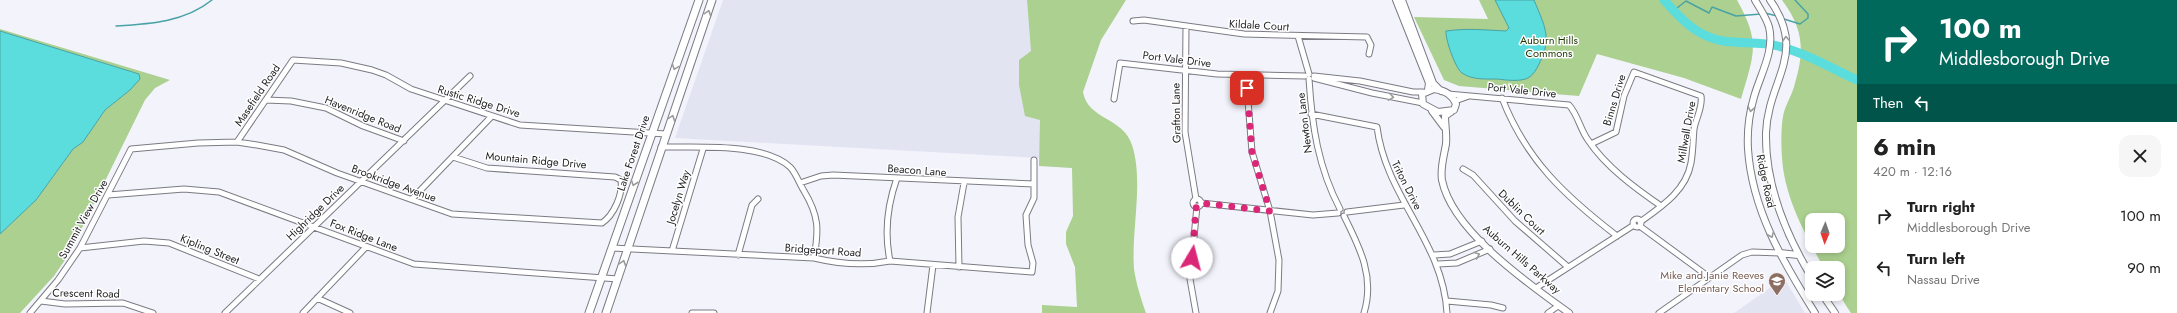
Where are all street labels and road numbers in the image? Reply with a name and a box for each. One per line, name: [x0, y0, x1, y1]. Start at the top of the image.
street label: Kildale Court: [1228, 15, 1290, 35]
street label: Port Vale Drive: [1142, 47, 1212, 71]
street label: Masefield Road: [230, 61, 284, 129]
street label: Binns Drive: [1599, 72, 1629, 128]
street label: Port Vale Drive: [1487, 78, 1557, 102]
street label: Rustic Ridge Drive: [436, 81, 522, 121]
street label: Grafton Lane: [1167, 82, 1185, 143]
street label: Havenridge Road: [322, 91, 404, 137]
street label: Newton Lane: [1292, 91, 1316, 154]
street label: Millwall Drive: [1673, 100, 1699, 164]
street label: Lake Forest Drive: [613, 113, 654, 193]
street label: Mountain Ridge Drive: [485, 148, 587, 172]
street label: Ridge Road: [1753, 153, 1779, 209]
street label: Triton Drive: [1388, 158, 1426, 213]
street label: Brookridge Avenue: [349, 160, 439, 206]
street label: Beacon Lane: [887, 160, 947, 180]
street label: Jocelyn Way: [662, 168, 694, 228]
street label: Summit View Drive: [55, 176, 112, 262]
street label: Highridge Drive: [282, 180, 348, 244]
street label: Dublin Court: [1495, 186, 1549, 239]
street label: Fox Ridge Lane: [328, 215, 400, 255]
street label: Auburn Hills Parkway: [1480, 221, 1565, 297]
street label: Kipling Street: [178, 230, 242, 268]
street label: Bridgeport Road: [784, 239, 862, 261]
street label: Crescent Road: [52, 284, 120, 302]

